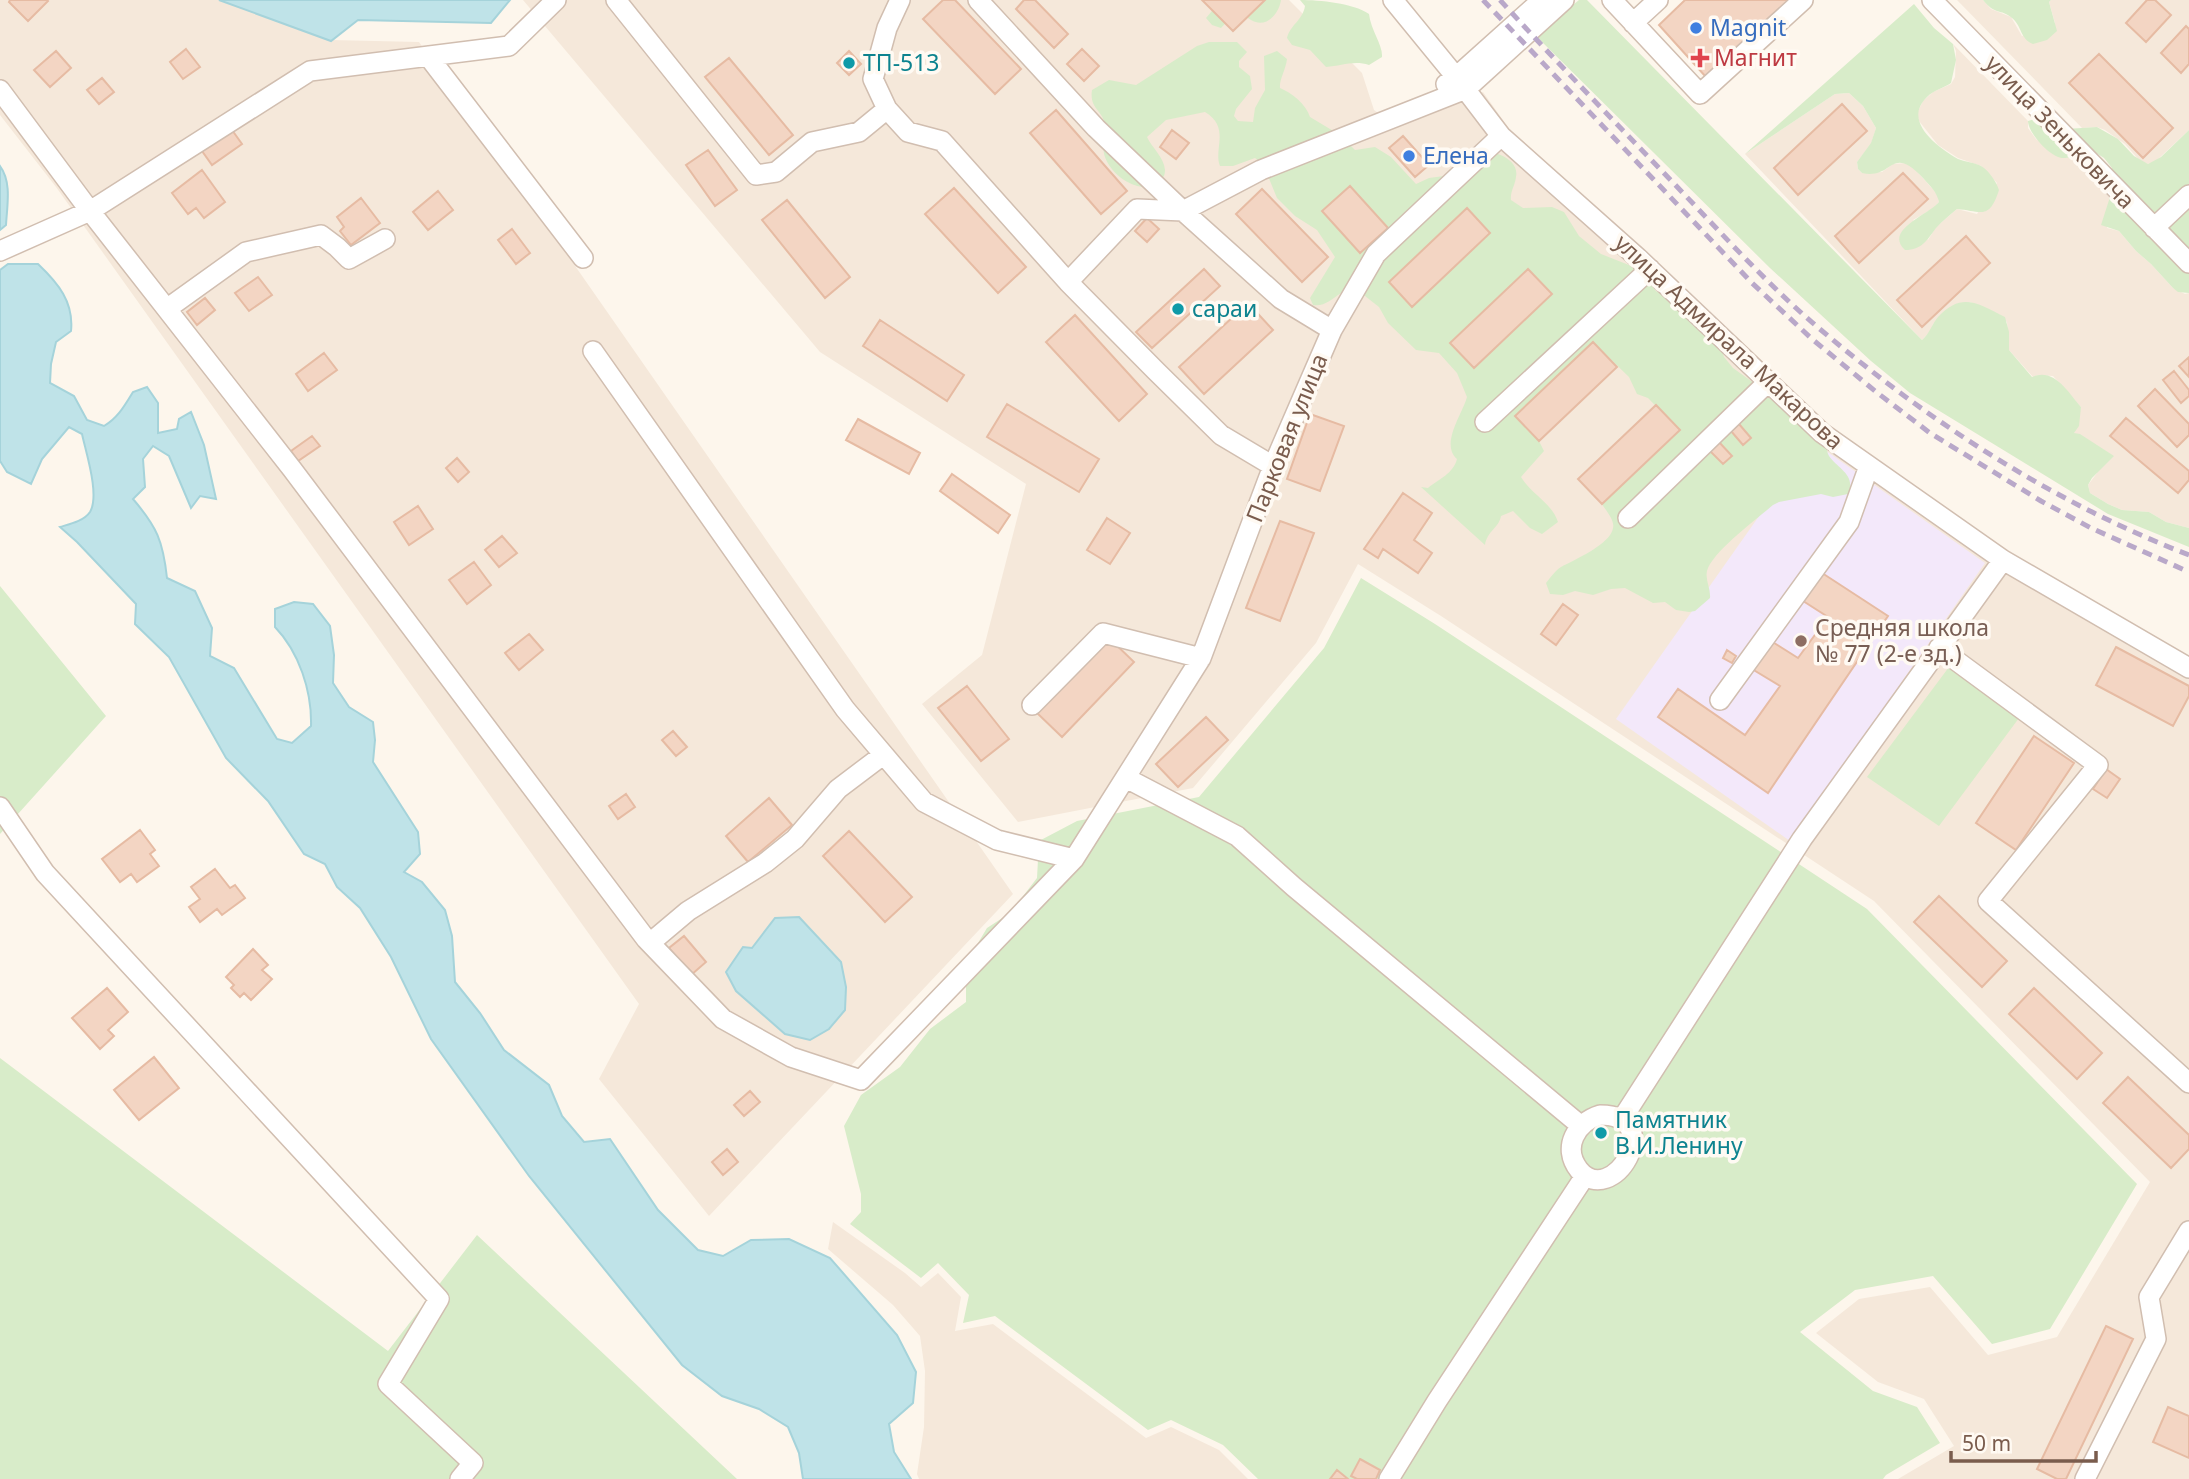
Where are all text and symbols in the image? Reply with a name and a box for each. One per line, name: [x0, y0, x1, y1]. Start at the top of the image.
place label: Magnit: [1710, 11, 1786, 43]
marker: Magnit: [1688, 20, 1704, 36]
place label: Магнит: [1714, 41, 1797, 73]
place label: ТП-513: [863, 46, 940, 78]
street label: улица Зеньковича: [1979, 47, 2143, 215]
marker: Магнит: [1692, 50, 1708, 66]
marker: ТП-513: [841, 55, 857, 71]
place label: Елена: [1423, 139, 1489, 171]
marker: Елена: [1401, 148, 1417, 164]
street label: улица Адмирала Макарова: [1608, 226, 1851, 456]
place label: сараи: [1192, 292, 1257, 324]
marker: сараи: [1170, 301, 1186, 317]
street label: Парковая улица: [1238, 349, 1334, 527]
place label: Средняя школа № 77 (2-е зд.): [1815, 611, 1989, 669]
marker: Средняя школа № 77 (2-е зд.): [1793, 633, 1809, 649]
place label: Памятник В.И.Ленину: [1615, 1103, 1743, 1161]
marker: Памятник В.И.Ленину: [1593, 1125, 1609, 1141]
scale bar: [1951, 1420, 2096, 1464]
text: 50 m: [1962, 1429, 2011, 1457]

